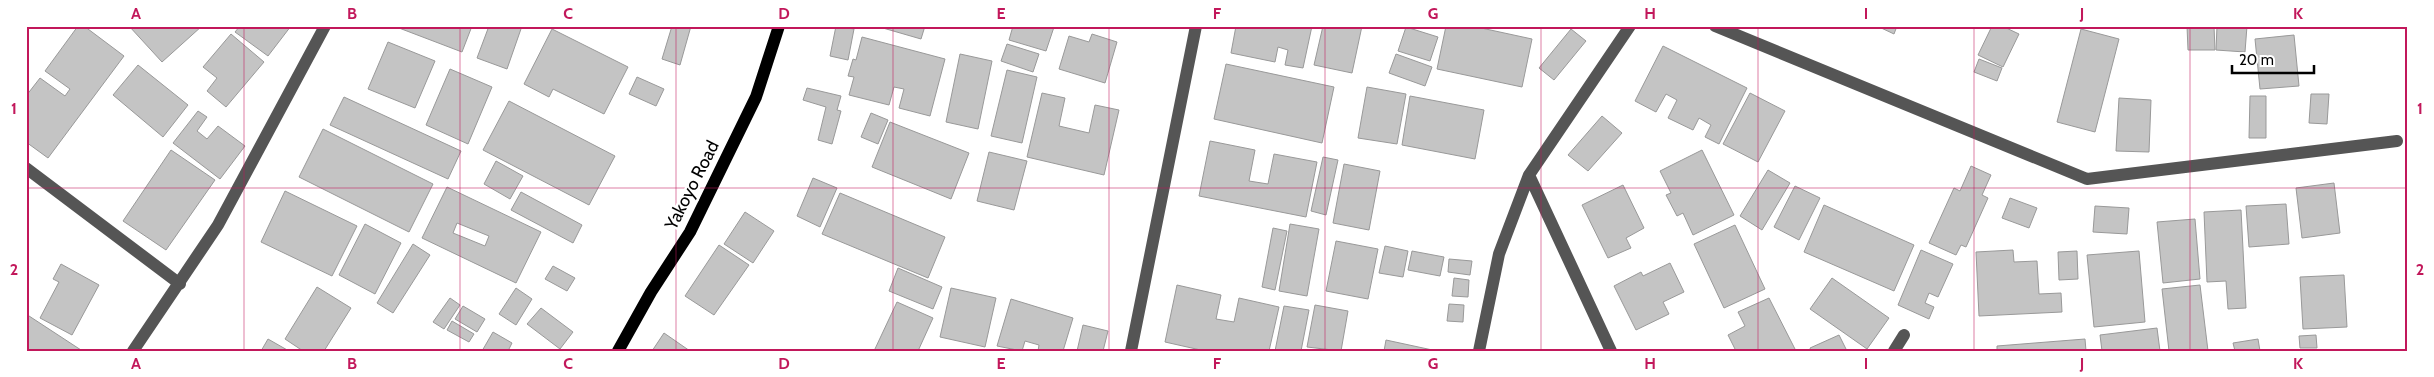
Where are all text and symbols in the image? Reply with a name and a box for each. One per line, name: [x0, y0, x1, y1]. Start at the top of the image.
text: A: [131, 4, 141, 23]
text: B: [347, 4, 357, 23]
text: C: [563, 4, 573, 23]
text: D: [778, 4, 790, 23]
text: E: [996, 4, 1006, 23]
text: F: [1213, 4, 1222, 23]
text: G: [1428, 4, 1438, 23]
text: H: [1644, 4, 1656, 23]
text: I: [1864, 4, 1868, 23]
text: J: [2079, 4, 2084, 23]
text: K: [2293, 4, 2303, 23]
scale bar: [2232, 42, 2314, 74]
text: 20 m: [2239, 51, 2274, 69]
text: 1: [11, 99, 17, 118]
text: 1: [2417, 99, 2423, 118]
street label: Yakoyo Road: [660, 137, 724, 234]
text: 2: [10, 260, 18, 279]
text: 2: [2416, 260, 2424, 279]
text: A: [131, 354, 141, 373]
text: B: [347, 354, 357, 373]
text: C: [563, 354, 573, 373]
text: D: [778, 354, 790, 373]
text: E: [996, 354, 1006, 373]
text: F: [1213, 354, 1222, 373]
text: G: [1428, 354, 1438, 373]
text: H: [1644, 354, 1656, 373]
text: I: [1864, 354, 1868, 373]
text: J: [2079, 354, 2084, 373]
text: K: [2293, 354, 2303, 373]

